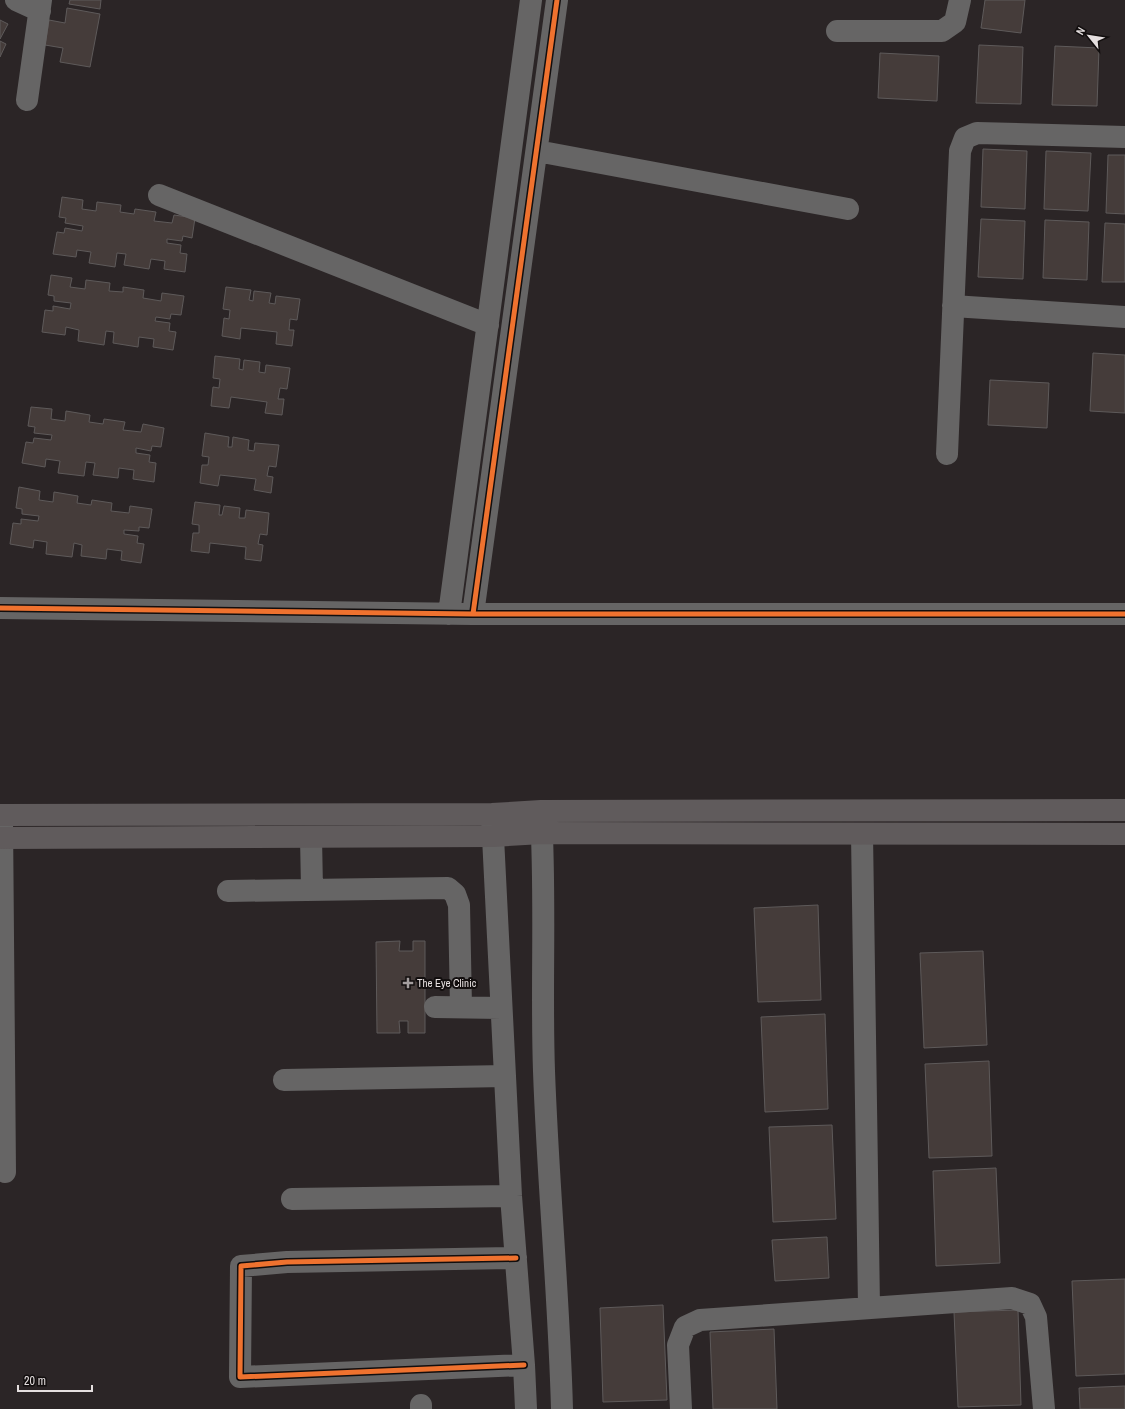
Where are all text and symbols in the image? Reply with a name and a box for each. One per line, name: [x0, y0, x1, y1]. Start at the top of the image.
north arrow: [1069, 16, 1109, 56]
text: N: [1073, 25, 1088, 37]
place label: The Eye Clinic: [417, 976, 477, 990]
marker: The Eye Clinic: [402, 977, 414, 989]
scale bar: [18, 1367, 92, 1393]
text: 20 m: [24, 1373, 46, 1389]

